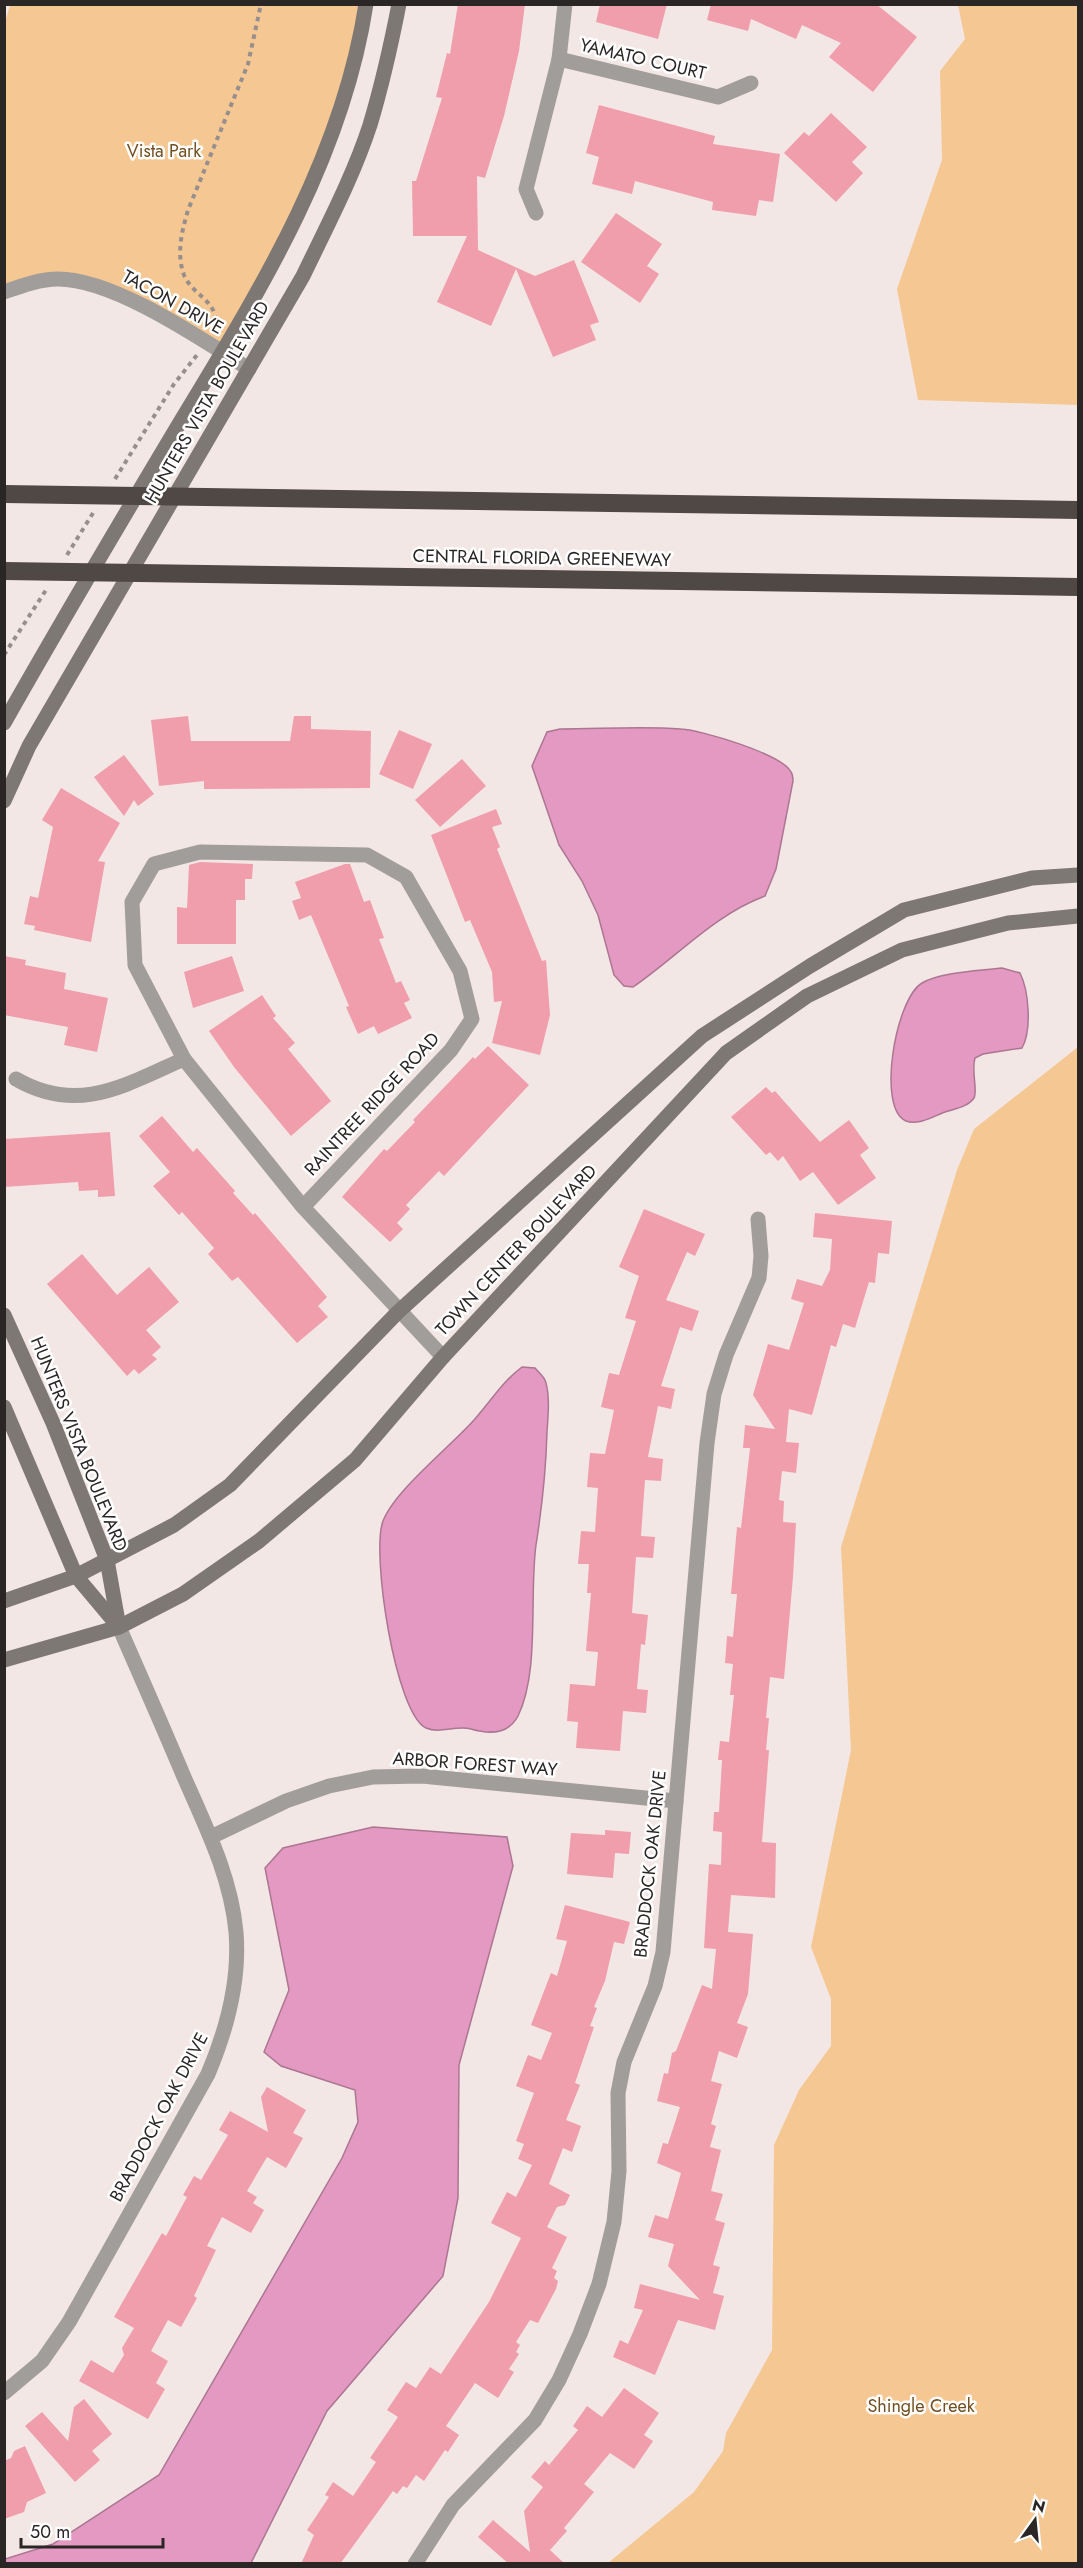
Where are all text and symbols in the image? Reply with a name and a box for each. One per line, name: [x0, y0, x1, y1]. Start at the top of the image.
street label: YAMATO COURT: [577, 32, 709, 86]
park label: Vista Park: [127, 138, 201, 164]
street label: TACON DRIVE: [118, 263, 228, 341]
street label: HUNTERS VISTA BOULEVARD: [138, 296, 276, 508]
street label: CENTRAL FLORIDA GREENEWAY: [412, 543, 672, 573]
street label: RAINTREE RIDGE ROAD: [298, 1026, 446, 1182]
street label: TOWN CENTER BOULEVARD: [429, 1158, 603, 1342]
street label: HUNTERS VISTA BOULEVARD: [24, 1333, 134, 1555]
street label: ARBOR FOREST WAY: [392, 1745, 559, 1783]
street label: BRADDOCK OAK DRIVE: [627, 1769, 673, 1959]
street label: BRADDOCK OAK DRIVE: [103, 2028, 215, 2206]
park label: Shingle Creek: [867, 2393, 975, 2419]
north arrow: [1005, 2490, 1065, 2550]
text: N: [1030, 2493, 1048, 2519]
scale bar: [21, 2511, 164, 2549]
text: 50 m: [30, 2519, 70, 2545]

